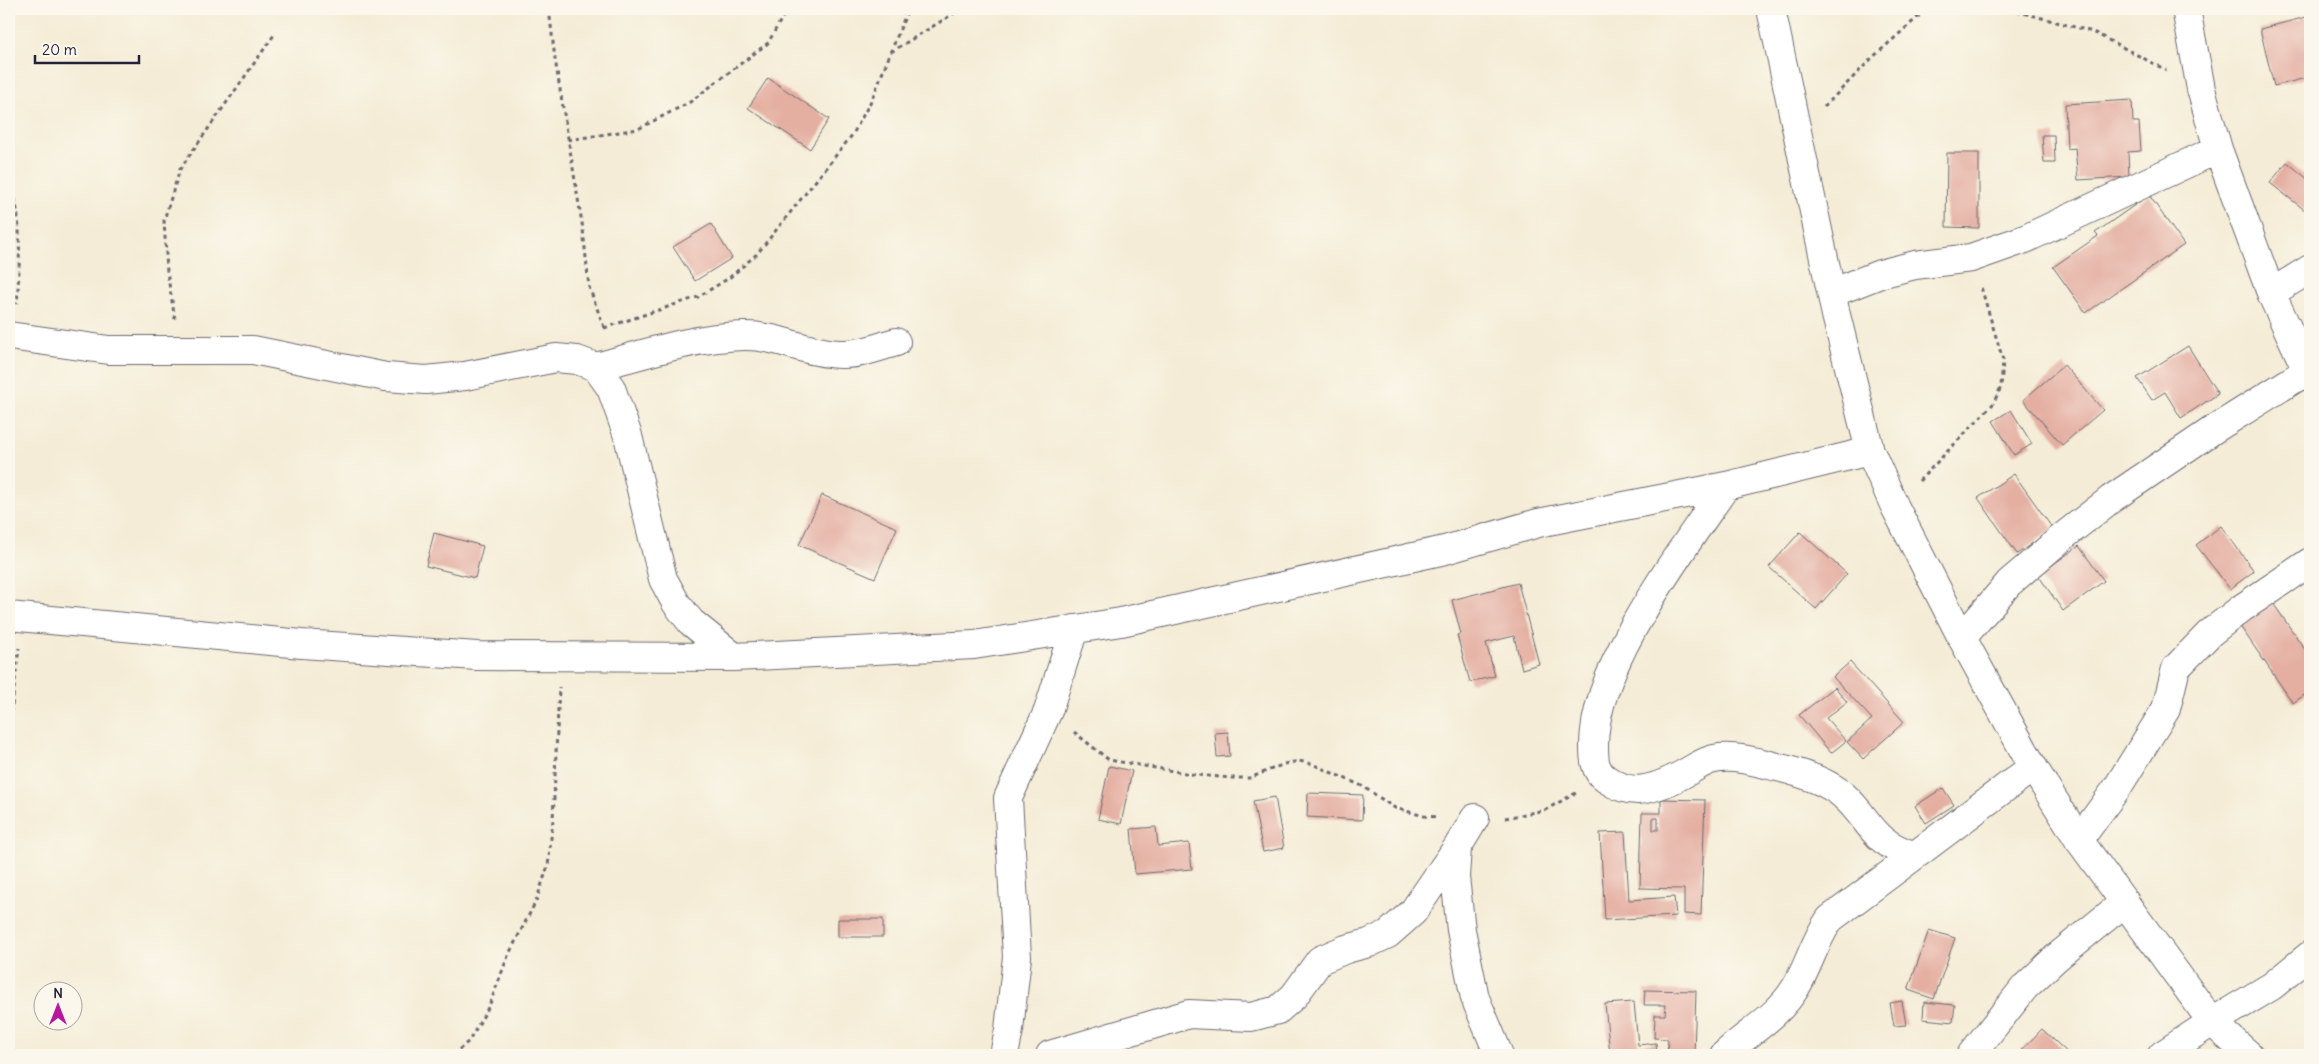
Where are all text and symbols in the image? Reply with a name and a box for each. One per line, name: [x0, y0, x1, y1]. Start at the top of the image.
scale bar: [35, 32, 139, 64]
text: 20 m: [42, 40, 77, 59]
north arrow: [32, 982, 82, 1032]
text: N: [53, 984, 63, 1002]

